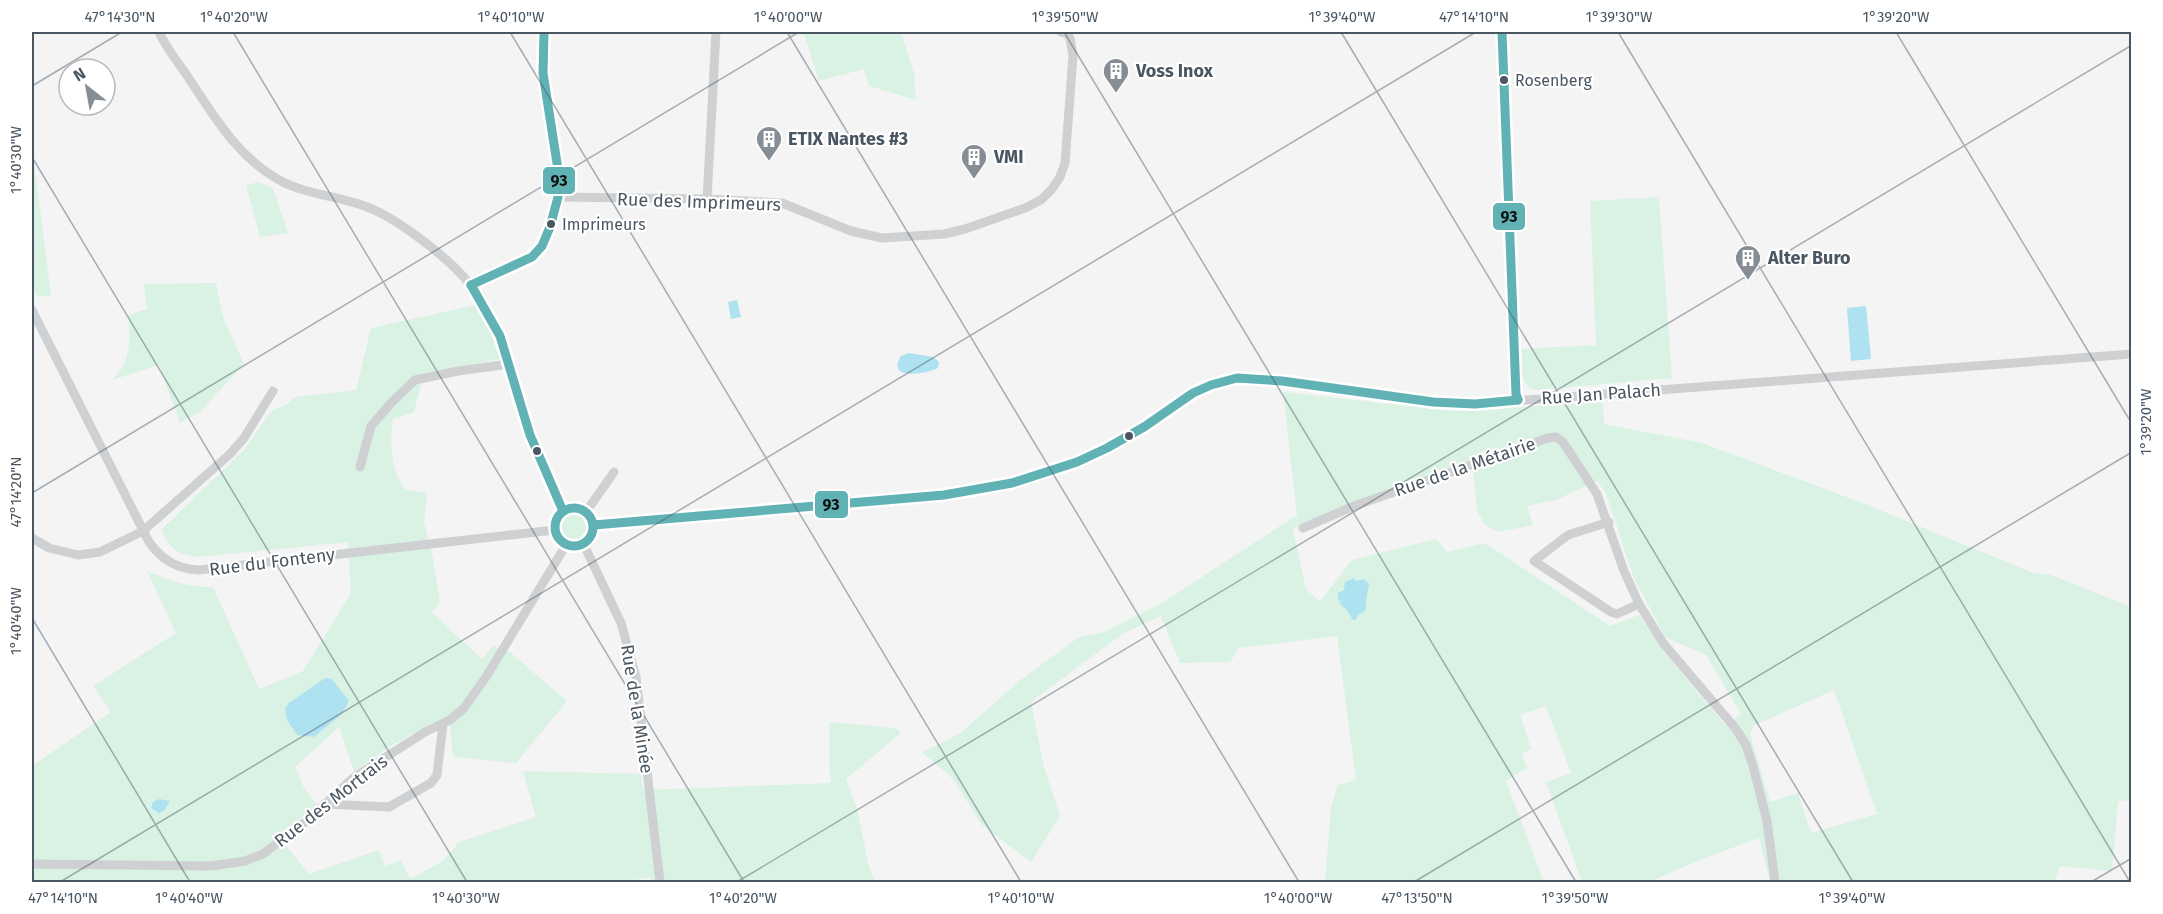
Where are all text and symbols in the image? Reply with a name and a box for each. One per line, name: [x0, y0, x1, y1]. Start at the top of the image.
text: 47°14'30"N: [84, 8, 156, 26]
text: 1°40'20"W: [200, 8, 269, 26]
text: 1°40'10"W: [478, 8, 545, 26]
text: 1°40'00"W: [754, 8, 823, 26]
text: 1°39'50"W: [1032, 8, 1099, 26]
text: 1°39'40"W: [1309, 8, 1376, 26]
text: 47°14'10"N: [1439, 8, 1509, 26]
text: 1°39'30"W: [1586, 8, 1653, 26]
text: 1°39'20"W: [1863, 8, 1930, 26]
building icon: Voss Inox: [1101, 56, 1131, 94]
north arrow: [57, 57, 117, 117]
place label: Voss Inox: [1135, 60, 1214, 82]
text: N: [70, 64, 89, 85]
place label: Rosenberg: [1515, 71, 1593, 90]
marker: Rosenberg: [1498, 74, 1510, 86]
building icon: ETIX Nantes #3: [754, 124, 784, 162]
text: 1°40'30"W: [7, 125, 25, 194]
place label: ETIX Nantes #3: [788, 128, 908, 150]
building icon: VMI: [959, 142, 989, 180]
place label: VMI: [993, 146, 1024, 168]
line badge: 93: [542, 166, 576, 195]
text: 93: [551, 171, 567, 190]
street label: Rue des Imprimeurs: [617, 188, 781, 216]
line badge: 93: [1492, 202, 1526, 231]
text: 93: [1501, 207, 1517, 226]
place label: Imprimeurs: [562, 215, 646, 234]
marker: Imprimeurs: [545, 218, 557, 230]
building icon: Alter Buro: [1733, 243, 1763, 281]
place label: Alter Buro: [1767, 247, 1851, 269]
street label: Rue Jan Palach: [1540, 379, 1662, 409]
text: 1°39'20"W: [2137, 388, 2155, 455]
unlabelled marker: [1123, 430, 1135, 442]
street label: Rue de la Métairie: [1391, 433, 1539, 501]
unlabelled marker: [531, 445, 543, 457]
text: 47°14'20"N: [7, 456, 25, 528]
line badge: 93: [814, 490, 849, 519]
text: 93: [823, 495, 839, 514]
street label: Rue du Fonteny: [208, 543, 336, 581]
text: 1°40'40"W: [7, 586, 25, 655]
street label: Rue de la Minée: [616, 643, 658, 775]
street label: Rue des Mortrais: [270, 750, 392, 852]
text: 47°14'10"N: [28, 889, 98, 907]
text: 1°40'40"W: [155, 889, 224, 907]
text: 1°40'30"W: [432, 889, 501, 907]
text: 1°40'20"W: [709, 889, 778, 907]
text: 1°40'10"W: [988, 889, 1055, 907]
text: 1°40'00"W: [1264, 889, 1333, 907]
text: 47°13'50"N: [1381, 889, 1453, 907]
text: 1°39'50"W: [1542, 889, 1609, 907]
text: 1°39'40"W: [1819, 889, 1886, 907]

